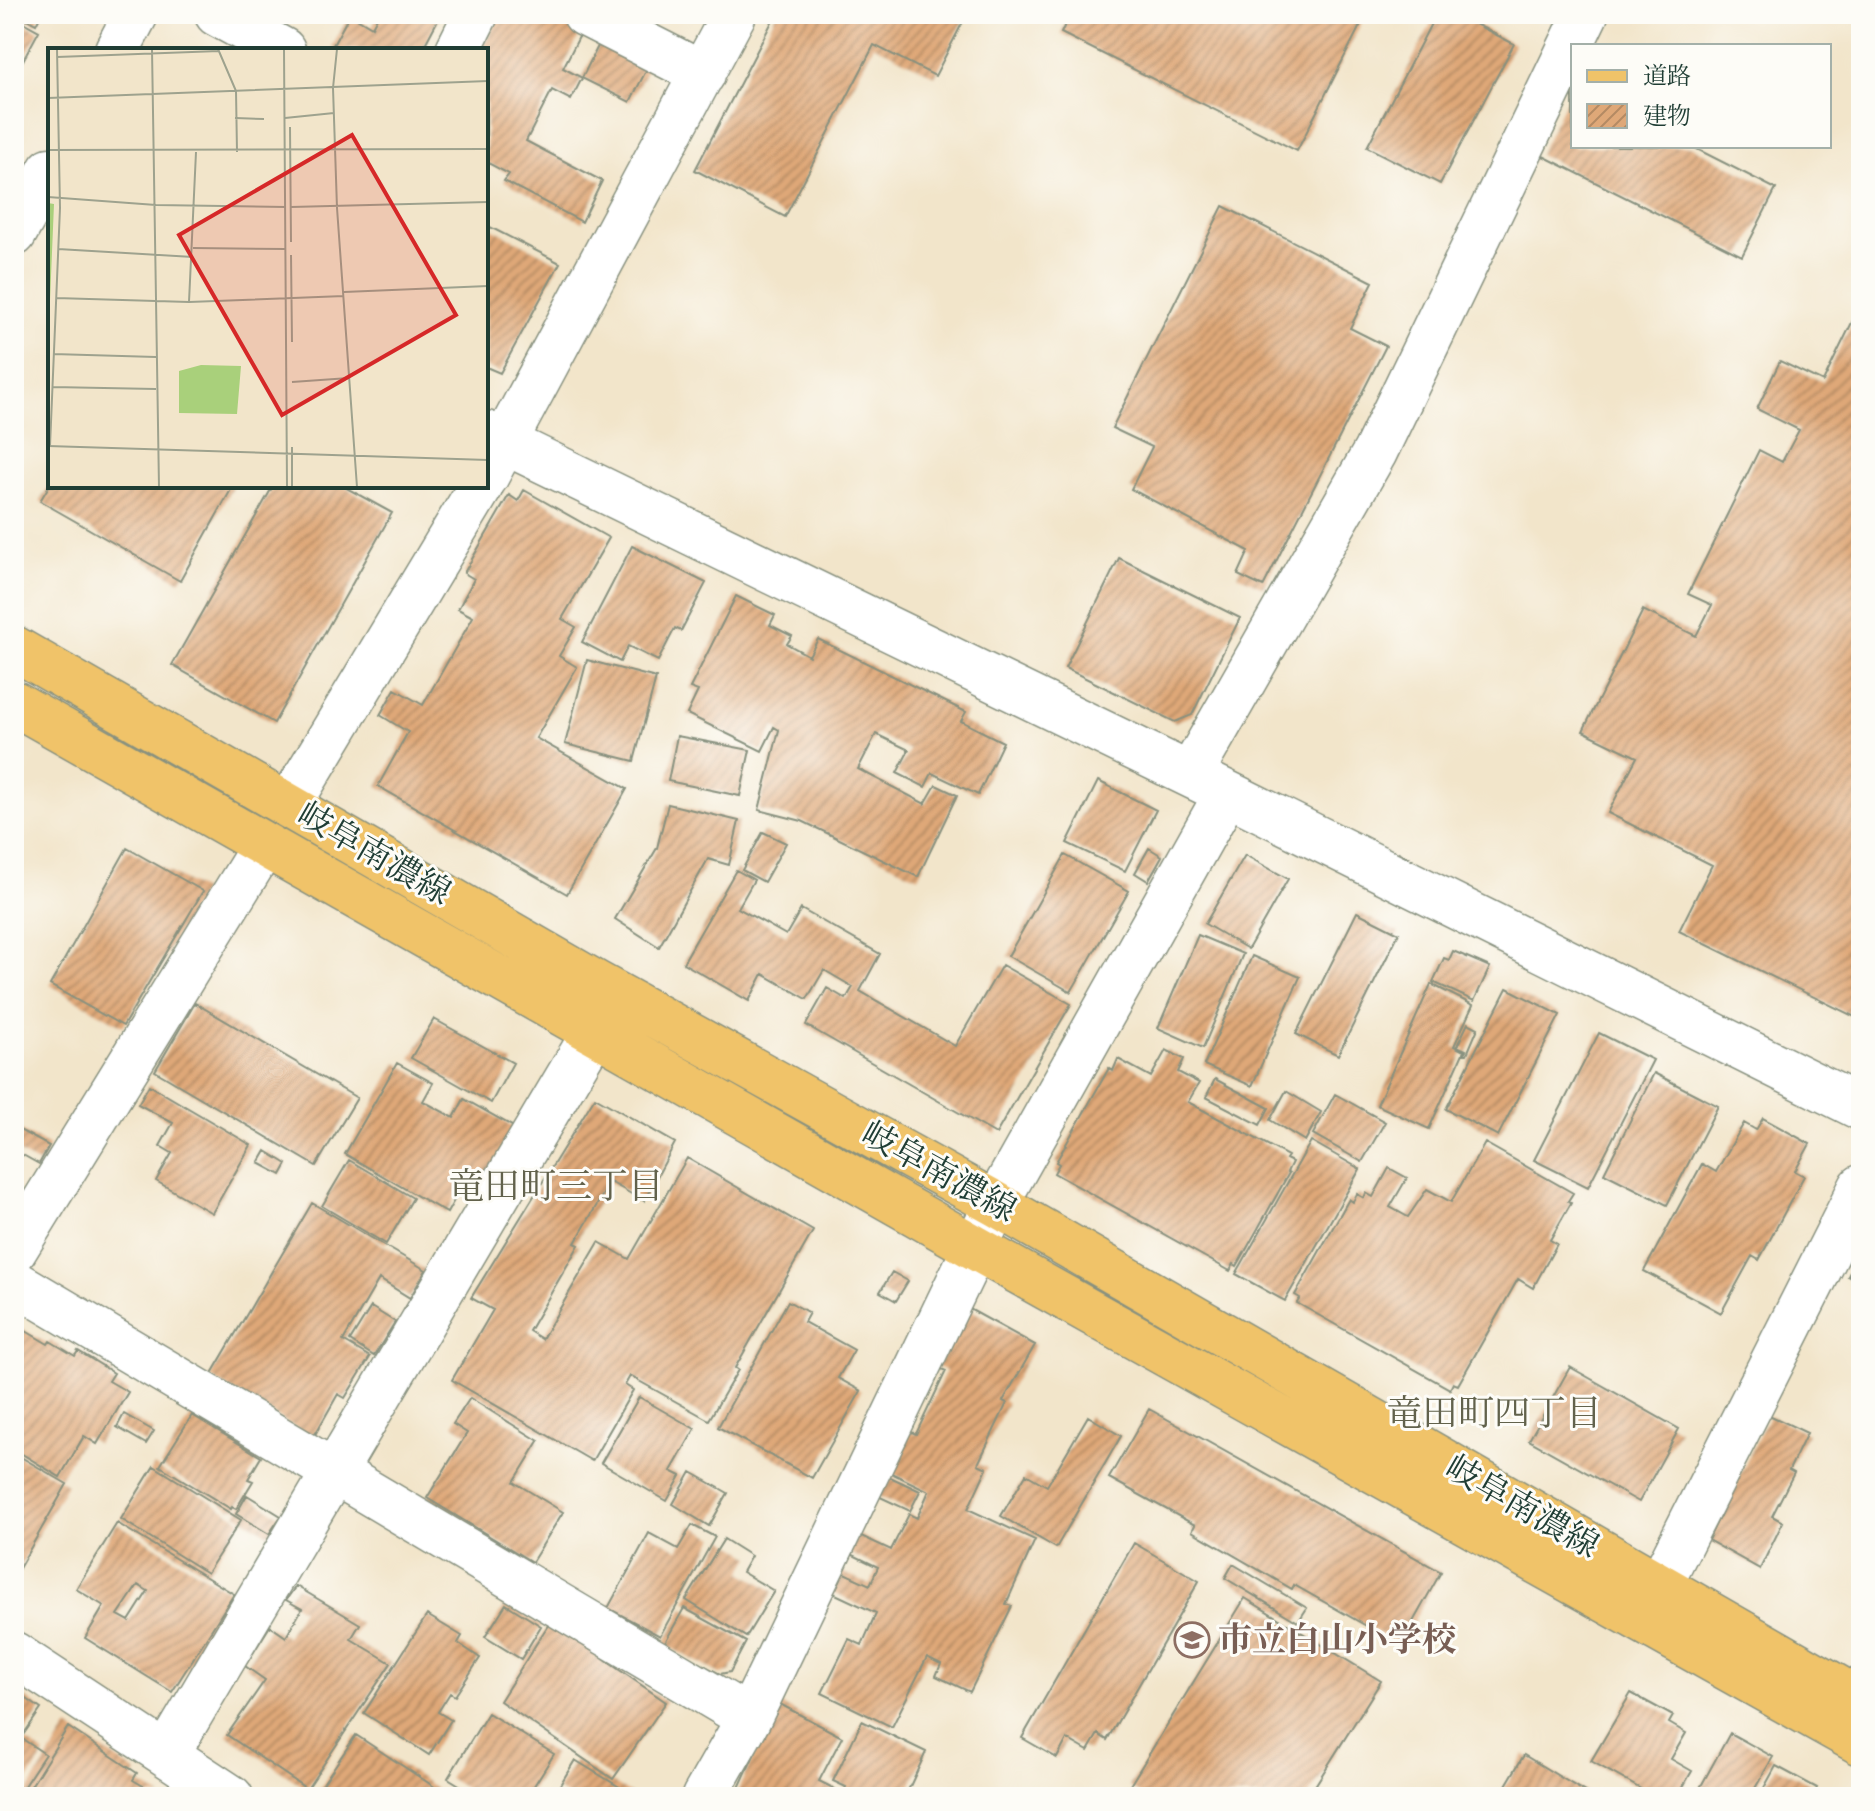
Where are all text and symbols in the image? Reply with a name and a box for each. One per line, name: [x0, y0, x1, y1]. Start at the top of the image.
legend: [1571, 44, 1831, 148]
inset map: [48, 48, 488, 488]
text: 道路: [1643, 61, 1691, 92]
text: 建物: [1643, 101, 1691, 132]
street label: 岐阜南濃線: [290, 793, 458, 915]
street label: 岐阜南濃線: [854, 1112, 1024, 1232]
district label: 竜田町三丁目: [448, 1164, 664, 1209]
district label: 竜田町四丁目: [1386, 1391, 1602, 1436]
street label: 岐阜南濃線: [1438, 1446, 1606, 1568]
place label: 市立白山小学校: [1218, 1619, 1456, 1662]
school or university icon: 市立白山小学校: [1173, 1621, 1211, 1659]

